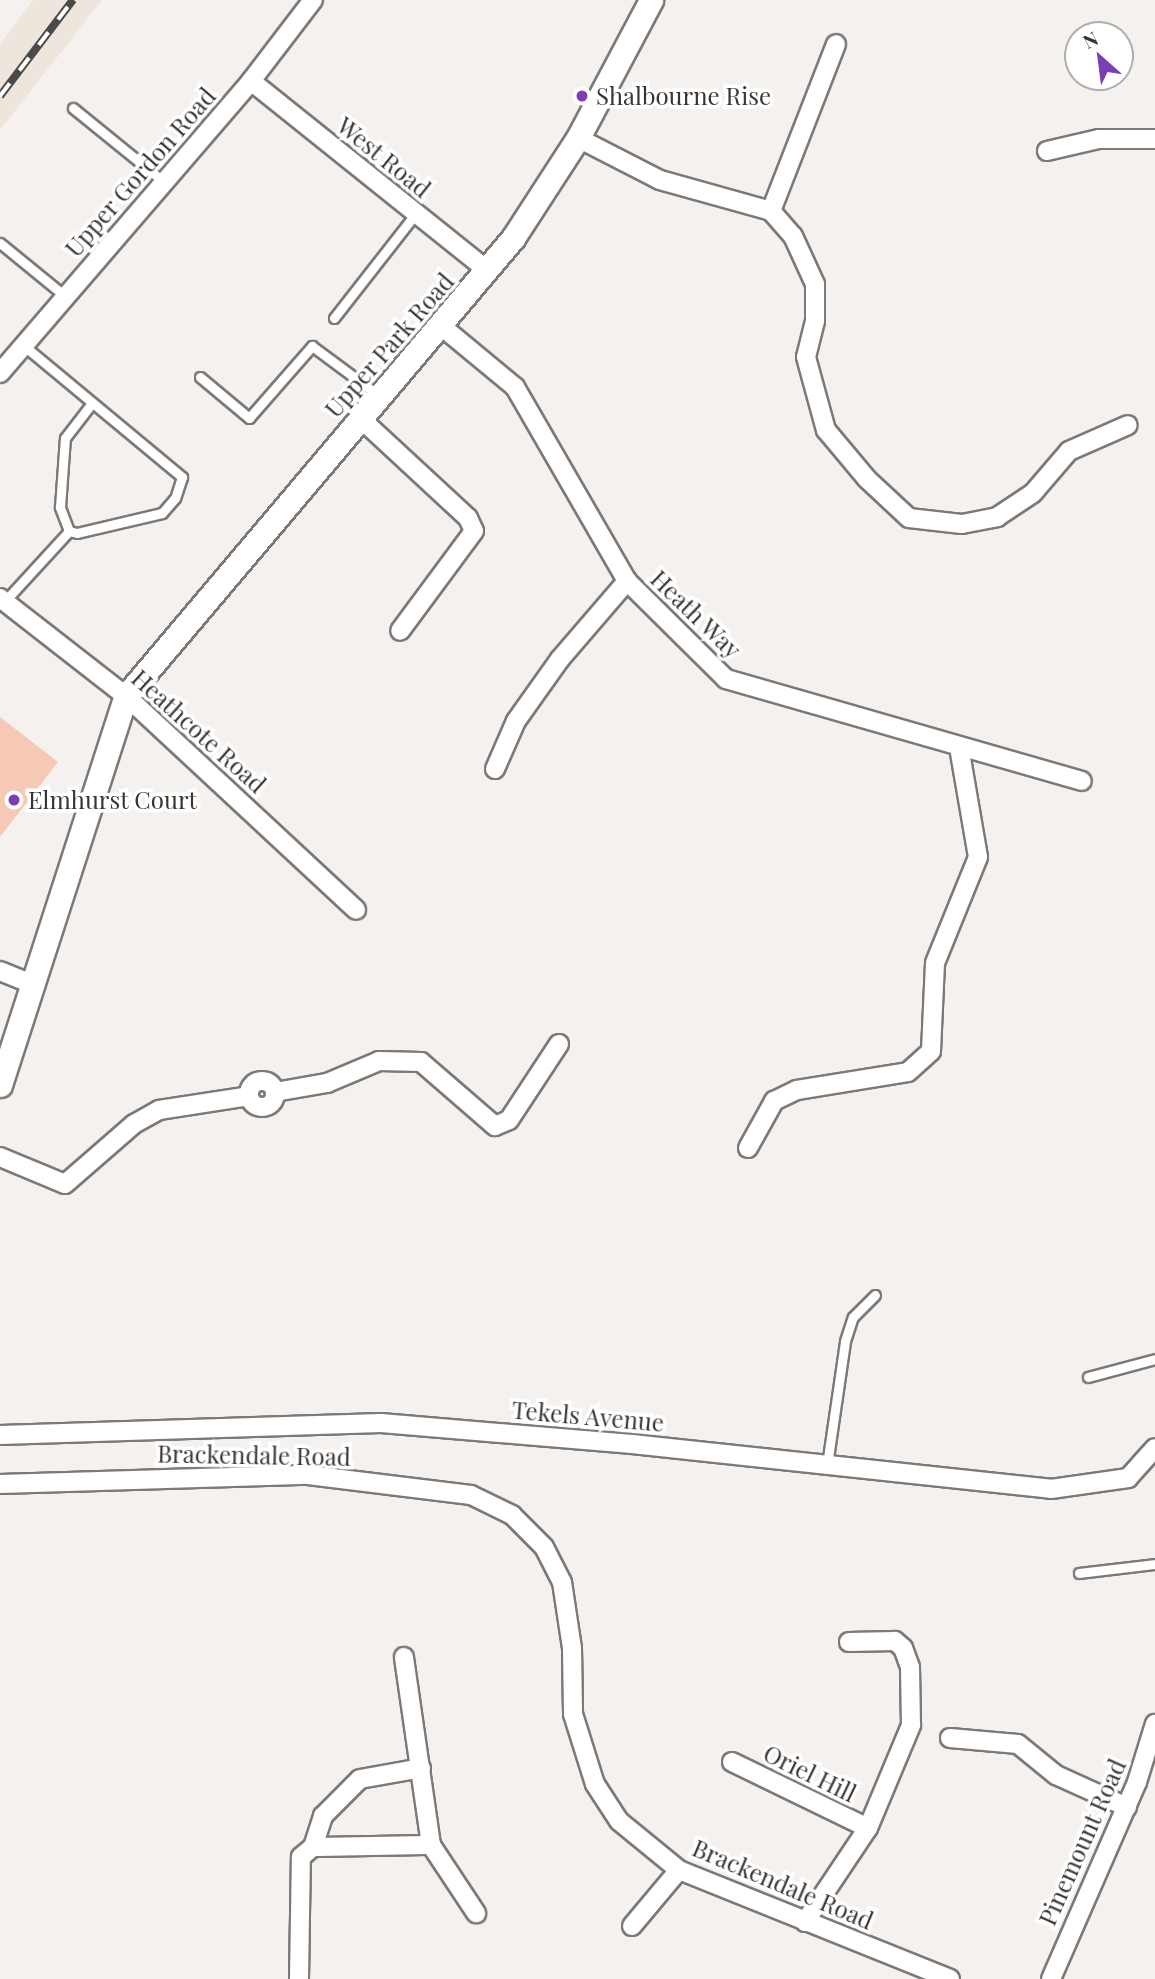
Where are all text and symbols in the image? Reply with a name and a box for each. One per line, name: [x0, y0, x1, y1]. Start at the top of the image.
north arrow: [1064, 21, 1134, 91]
text: N: [1078, 25, 1102, 54]
street label: Upper Gordon Road: [59, 81, 221, 263]
place label: Shalbourne Rise: [596, 82, 771, 110]
marker: Shalbourne Rise: [574, 88, 590, 104]
street label: West Road: [331, 111, 437, 203]
street label: Upper Park Road: [318, 267, 460, 423]
street label: Heath Way: [645, 564, 747, 664]
street label: Heathcote Road: [126, 663, 272, 799]
place label: Elmhurst Court: [28, 786, 198, 814]
marker: Elmhurst Court: [6, 792, 22, 808]
street label: Tekels Avenue: [510, 1395, 666, 1437]
street label: Brackendale Road: [157, 1439, 351, 1471]
street label: Oriel Hill: [759, 1738, 861, 1808]
street label: Pinemount Road: [1032, 1754, 1132, 1930]
street label: Brackendale Road: [688, 1833, 878, 1935]

